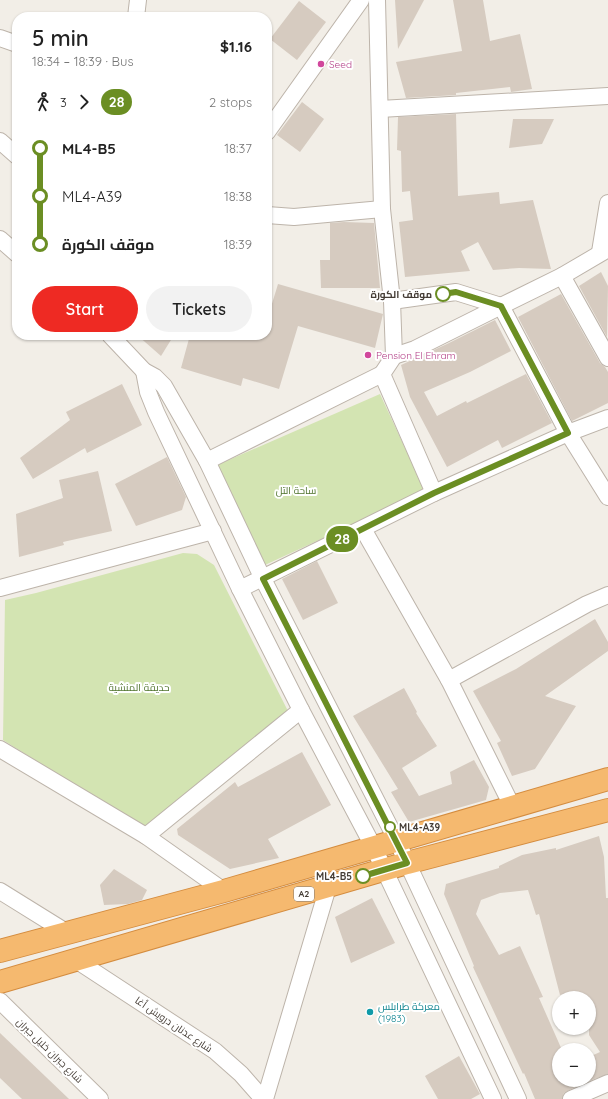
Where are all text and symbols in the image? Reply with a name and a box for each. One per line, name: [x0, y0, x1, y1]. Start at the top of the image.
text: 5 min: [32, 24, 89, 52]
text: $1.16: [220, 37, 252, 56]
text: 18:34 – 18:39 · Bus: [32, 53, 134, 69]
place label: Seed: [329, 58, 352, 71]
marker: Seed: [316, 59, 326, 69]
icon: walk: [32, 91, 54, 113]
icon: forward: [73, 91, 95, 113]
text: 28: [109, 93, 124, 111]
text: 3: [60, 94, 67, 110]
text: 2 stops: [209, 94, 252, 110]
text: ML4-B5: [62, 139, 116, 158]
text: 18:37: [224, 140, 252, 156]
text: ML4-A39: [62, 187, 122, 206]
text: 18:38: [224, 188, 252, 204]
text: موقف الكورة: [62, 235, 154, 254]
text: 18:39: [224, 236, 252, 252]
button: Start: [32, 286, 138, 332]
button: Tickets: [146, 286, 252, 332]
marker: موقف الكورة: [435, 286, 451, 302]
place label: موقف الكورة: [370, 288, 432, 301]
place label: Pension El Ehram: [376, 349, 456, 362]
marker: Pension El Ehram: [363, 350, 373, 360]
park label: ساحة التل: [276, 484, 316, 497]
line badge: 28: [324, 526, 360, 552]
text: 28: [334, 530, 350, 548]
park label: حديقة المنشية: [109, 681, 169, 694]
marker: ML4-A39: [384, 821, 396, 833]
place label: ML4-A39: [399, 821, 440, 834]
marker: ML4-B5: [355, 868, 371, 884]
place label: ML4-B5: [316, 870, 352, 883]
road number: A2: [294, 887, 314, 901]
map controls: [552, 991, 596, 1087]
button: +: [552, 991, 596, 1035]
street label: شارع عدنان درويش أغا: [132, 994, 215, 1055]
place label: معركة طرابلس (1983): [378, 1000, 440, 1025]
marker: معركة طرابلس (1983): [365, 1007, 375, 1017]
street label: شارع جبران خليل جبران: [14, 1015, 86, 1086]
button: −: [552, 1043, 596, 1087]

